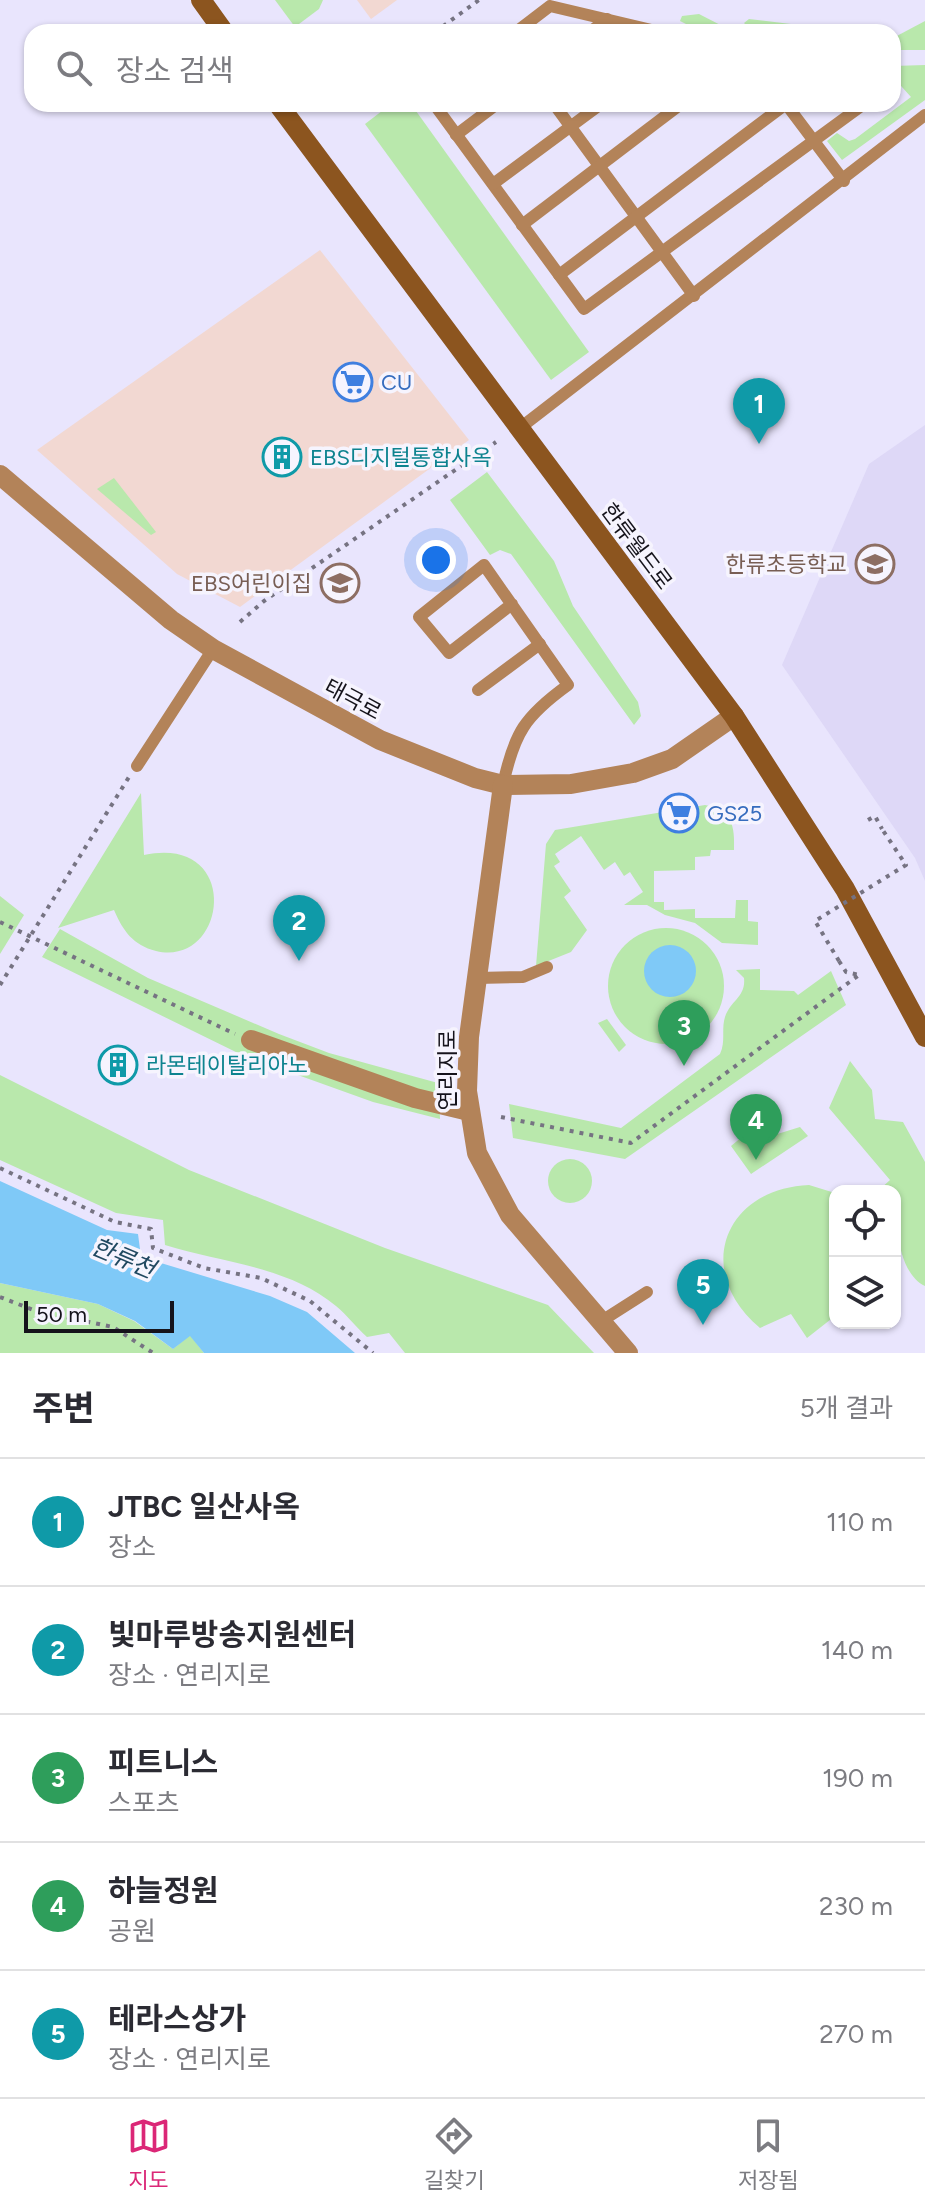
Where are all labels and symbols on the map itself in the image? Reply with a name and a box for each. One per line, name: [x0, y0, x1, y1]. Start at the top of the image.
supermarket icon: CU: [332, 361, 374, 403]
place label: CU: [381, 369, 412, 396]
pin: 1: [733, 378, 785, 444]
building icon: EBS디지털통합사옥: [261, 436, 303, 478]
place label: EBS디지털통합사옥: [310, 444, 492, 471]
street label: 한류월드로: [595, 498, 678, 595]
your location: [416, 540, 456, 580]
school or university icon: 한류초등학교: [854, 543, 896, 585]
place label: 한류초등학교: [726, 551, 847, 578]
school or university icon: EBS어린이집: [319, 562, 361, 604]
place label: EBS어린이집: [191, 570, 312, 597]
street label: 태극로: [320, 673, 386, 726]
supermarket icon: GS25: [658, 792, 700, 834]
place label: GS25: [707, 800, 762, 827]
pin: 2: [273, 895, 325, 961]
pin: 3: [658, 1000, 710, 1066]
street label: 연리지로: [434, 1030, 461, 1110]
building icon: 라몬테이탈리아노: [97, 1044, 139, 1086]
place label: 라몬테이탈리아노: [146, 1052, 308, 1079]
pin: 4: [730, 1094, 782, 1160]
water label: 한류천: [87, 1231, 162, 1285]
pin: 5: [677, 1259, 729, 1325]
scale bar: [24, 1297, 174, 1333]

